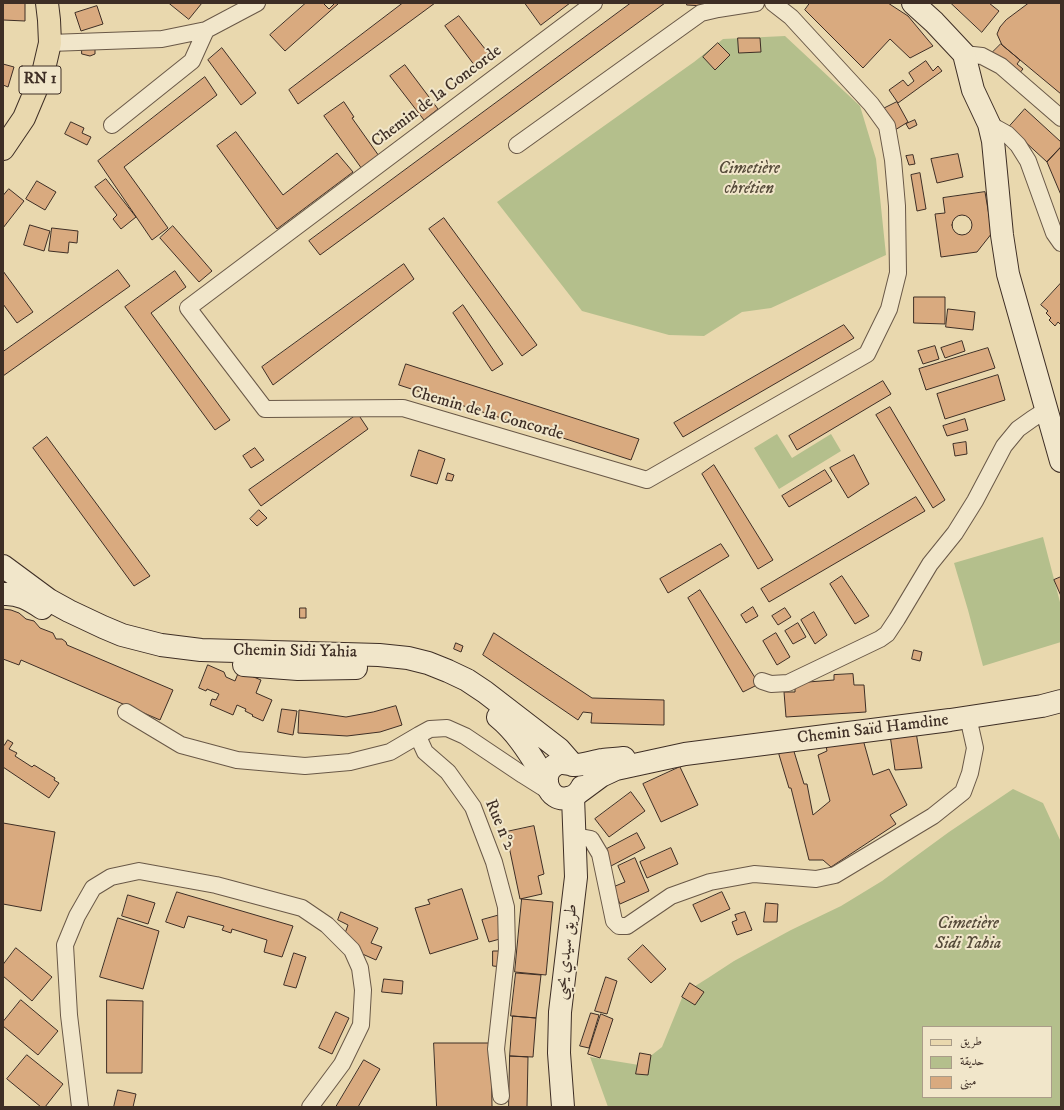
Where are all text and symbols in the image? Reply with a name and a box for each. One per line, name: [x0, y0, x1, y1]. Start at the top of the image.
street label: Chemin de la Concorde: [368, 41, 506, 153]
road number: RN 1: [19, 66, 61, 94]
park label: Cimetière chrétien: [718, 159, 780, 199]
street label: Chemin de la Concorde: [408, 382, 566, 446]
street label: Chemin Sidi Yahia: [233, 641, 357, 663]
street label: Chemin Saïd Hamdine: [796, 711, 950, 749]
street label: Rue n°2: [479, 797, 519, 853]
street label: طريق سيدي يحيى: [551, 903, 583, 1001]
park label: Cimetière Sidi Yahia: [935, 914, 1001, 954]
legend: [922, 1026, 1052, 1098]
text: طريق: [960, 1034, 982, 1049]
text: حديقة: [960, 1054, 984, 1069]
text: مبنى: [960, 1074, 976, 1089]

